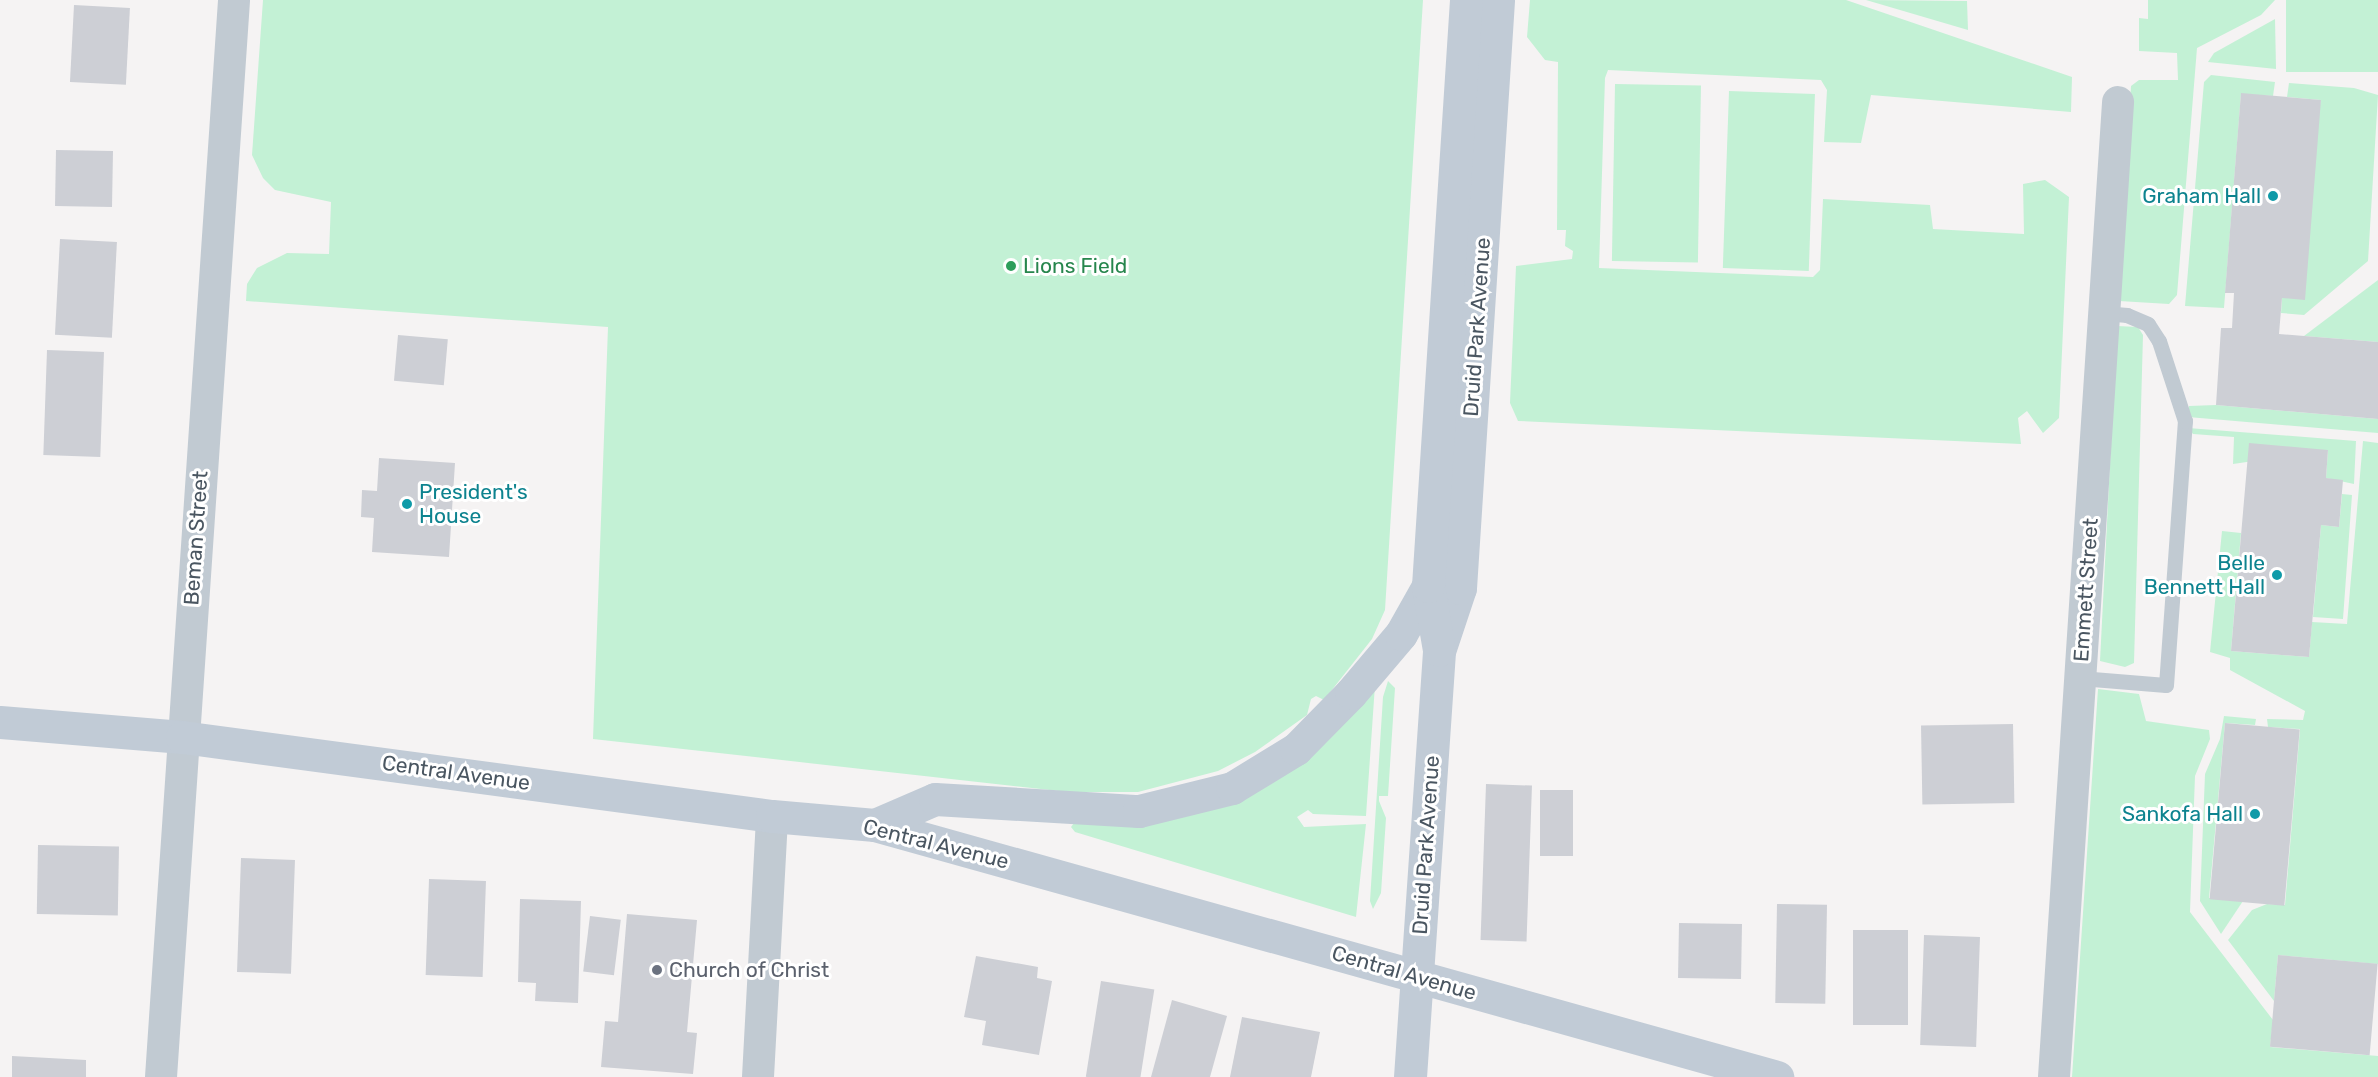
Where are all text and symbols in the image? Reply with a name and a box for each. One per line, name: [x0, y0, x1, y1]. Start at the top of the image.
place label: Graham Hall: [2142, 183, 2261, 209]
marker: Graham Hall: [2266, 189, 2280, 203]
street label: Druid Park Avenue: [1458, 236, 1496, 418]
place label: Lions Field: [1023, 253, 1127, 279]
marker: Lions Field: [1004, 259, 1018, 273]
street label: Beman Street: [179, 470, 213, 606]
place label: President's House: [419, 479, 528, 529]
marker: President's House: [400, 497, 414, 511]
street label: Emmett Street: [2068, 517, 2104, 663]
place label: Belle Bennett Hall: [2144, 550, 2265, 600]
marker: Belle Bennett Hall: [2270, 568, 2284, 582]
street label: Central Avenue: [380, 750, 532, 796]
street label: Druid Park Avenue: [1407, 754, 1445, 936]
place label: Sankofa Hall: [2122, 801, 2243, 827]
marker: Sankofa Hall: [2248, 807, 2262, 821]
street label: Central Avenue: [860, 814, 1012, 874]
street label: Central Avenue: [1329, 940, 1479, 1006]
place label: Church of Christ: [669, 957, 830, 983]
marker: Church of Christ: [650, 963, 664, 977]

